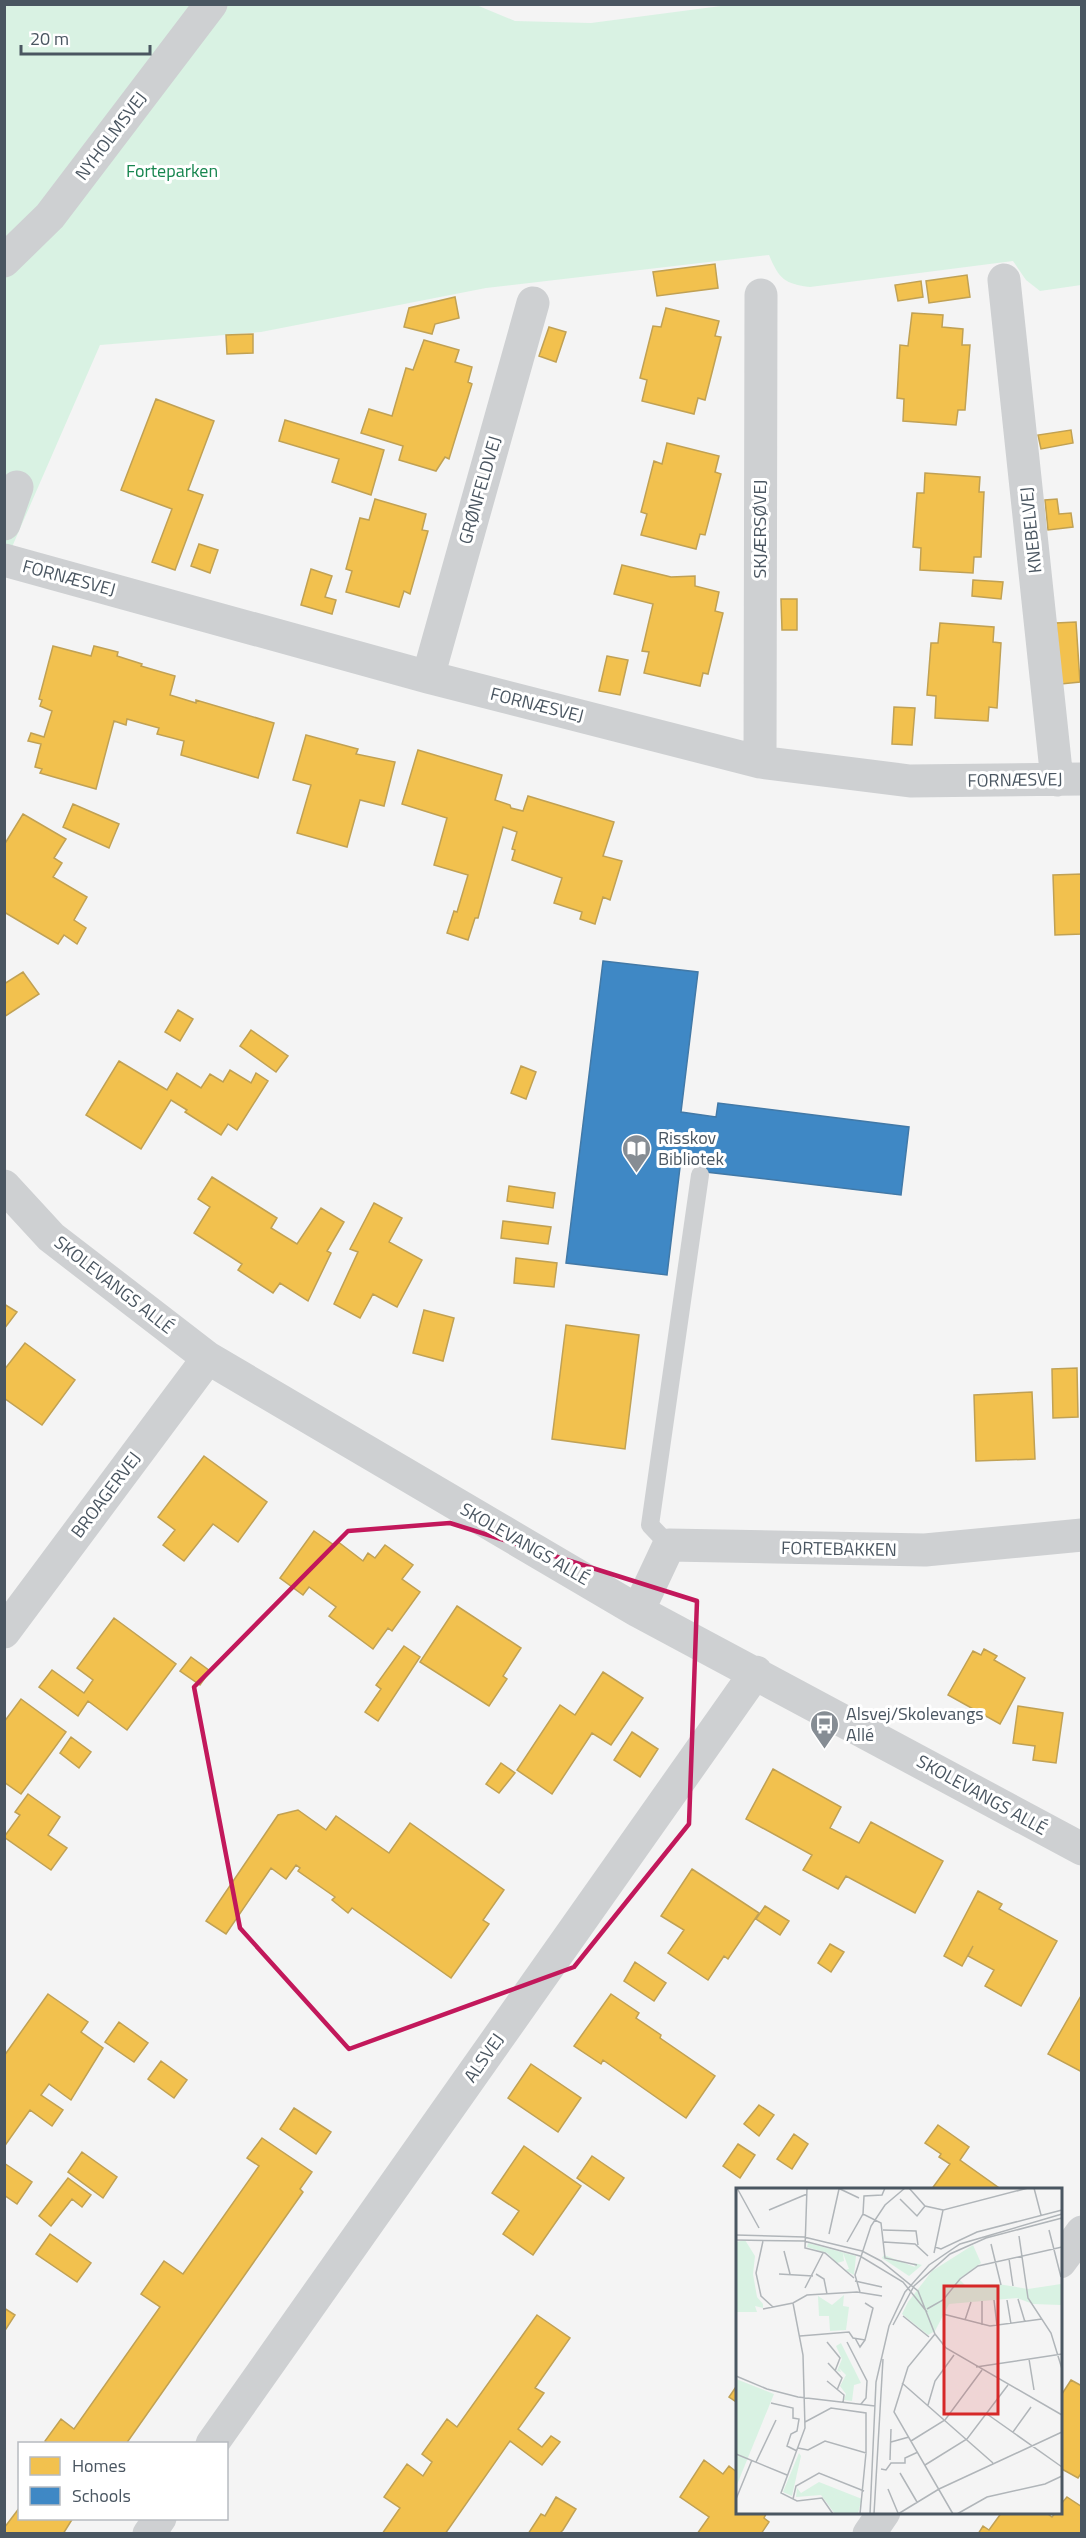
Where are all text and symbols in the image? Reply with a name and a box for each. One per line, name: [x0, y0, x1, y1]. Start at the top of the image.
scale bar: [21, 18, 150, 56]
text: 20 m: [30, 25, 69, 52]
street label: NYHOLMSVEJ: [68, 86, 153, 186]
park label: Forteparken: [126, 157, 218, 184]
street label: GRØNFELDVEJ: [451, 433, 508, 547]
street label: SKJÆRSØVEJ: [746, 479, 773, 579]
street label: KNEBELVEJ: [1013, 486, 1048, 575]
street label: FORNÆSVEJ: [20, 552, 119, 603]
street label: FORNÆSVEJ: [488, 680, 587, 729]
street label: FORNÆSVEJ: [967, 765, 1063, 794]
place label: Risskov Bibliotek: [658, 1124, 724, 1172]
library icon: Risskov Bibliotek: [621, 1132, 653, 1174]
street label: SKOLEVANGS ALLÉ: [49, 1229, 180, 1340]
street label: BROAGERVEJ: [64, 1446, 147, 1544]
street label: SKOLEVANGS ALLÉ: [455, 1495, 595, 1592]
street label: FORTEBAKKEN: [781, 1534, 897, 1563]
place label: Alsvej/Skolevangs Allé: [846, 1700, 984, 1748]
bus stop icon: Alsvej/Skolevangs Allé: [809, 1708, 841, 1750]
street label: SKOLEVANGS ALLÉ: [912, 1747, 1053, 1842]
street label: ALSVEJ: [457, 2028, 510, 2088]
inset map: [736, 2188, 1062, 2514]
legend: [18, 2442, 228, 2520]
text: Homes: [72, 2452, 126, 2479]
text: Schools: [72, 2482, 131, 2509]

